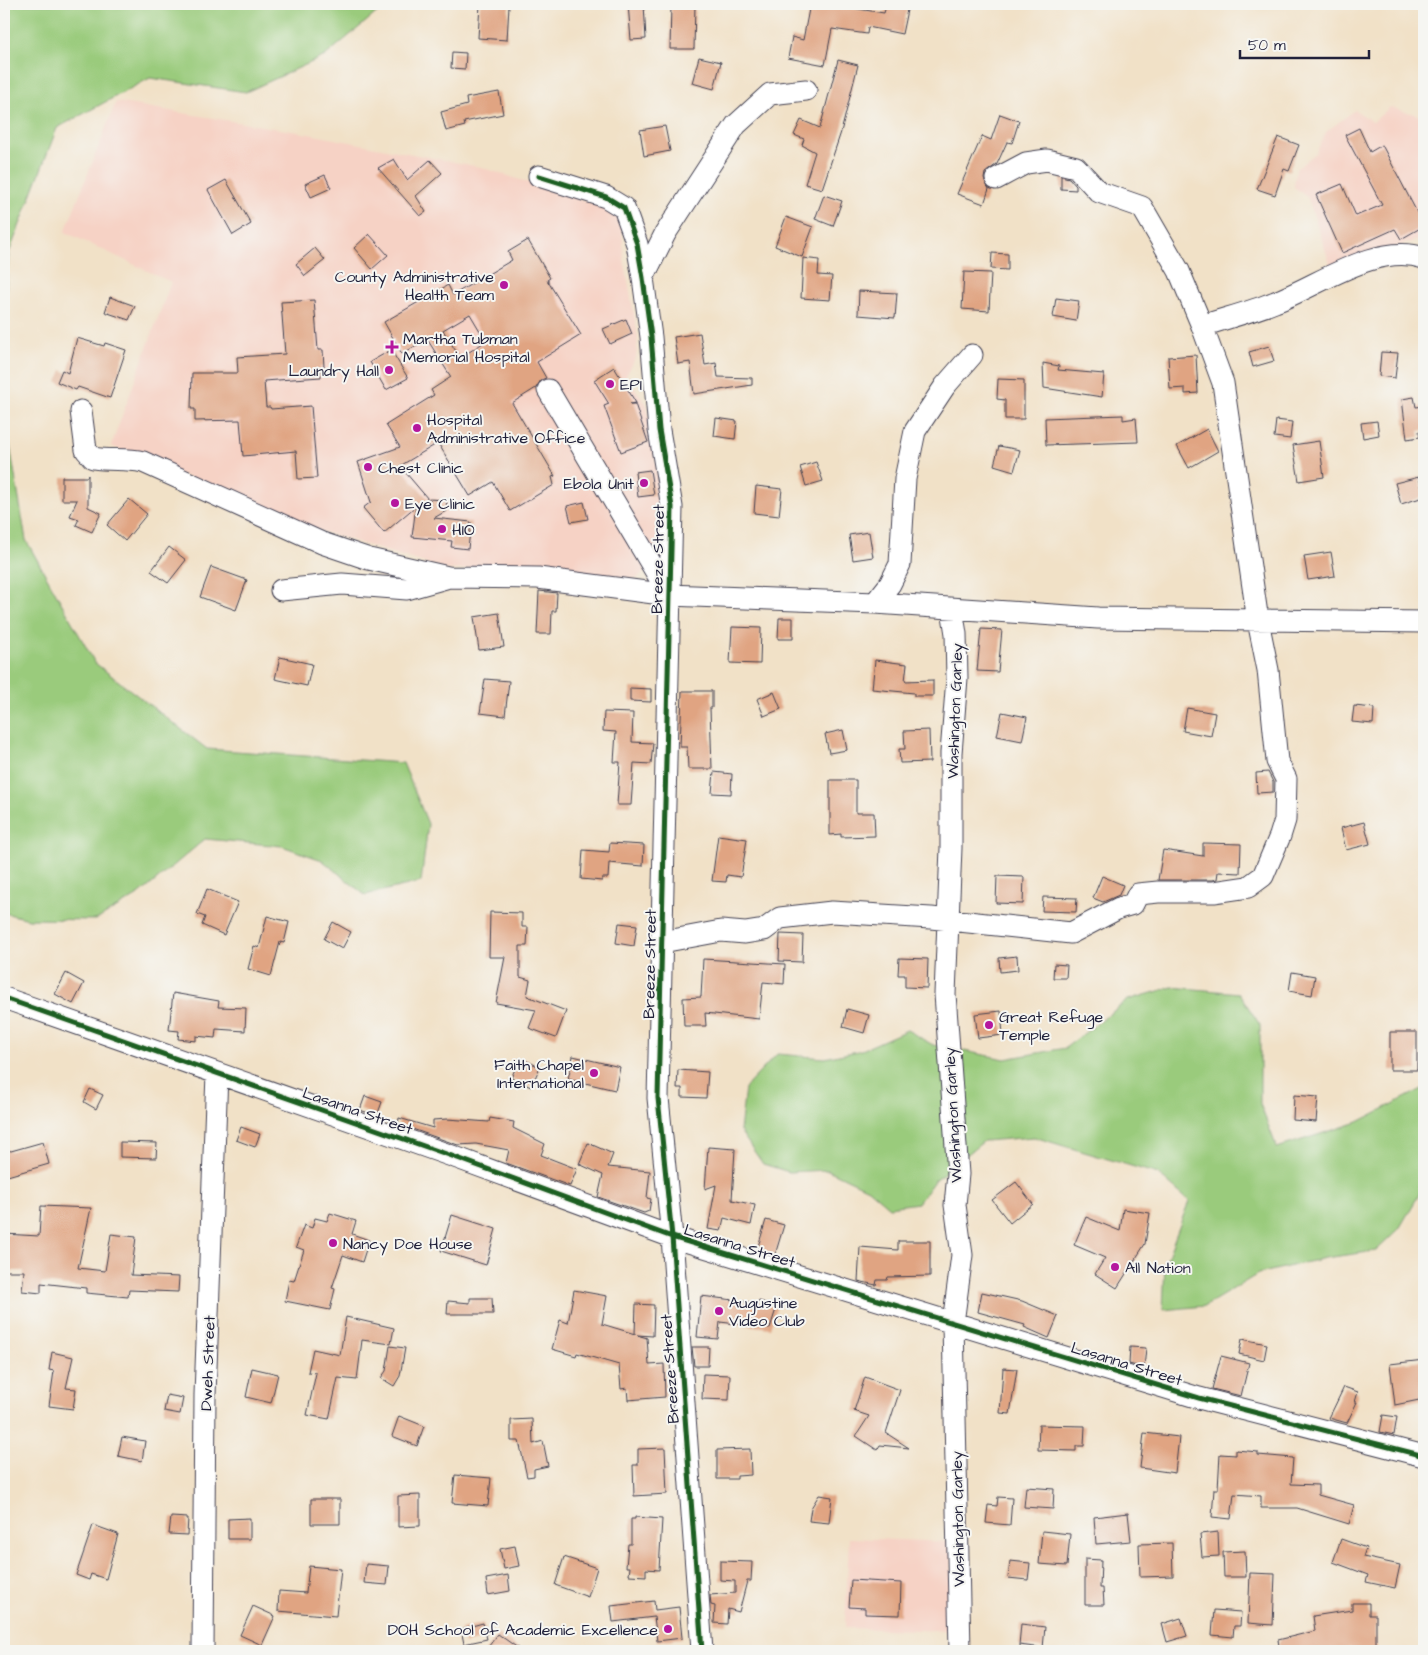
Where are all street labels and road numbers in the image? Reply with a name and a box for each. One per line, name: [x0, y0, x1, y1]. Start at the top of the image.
street label: Breeze Street: [646, 503, 670, 614]
street label: Washington Garley: [942, 643, 969, 779]
street label: Breeze Street: [638, 908, 662, 1019]
street label: Washington Garley: [938, 1046, 969, 1183]
street label: Lasanna Street: [300, 1082, 416, 1140]
street label: Lasanna Street: [681, 1219, 799, 1273]
street label: Breeze Street: [655, 1313, 685, 1424]
street label: Dweh Street: [195, 1314, 221, 1411]
street label: Lasanna Street: [1068, 1337, 1186, 1391]
street label: Washington Garley: [946, 1451, 971, 1587]

